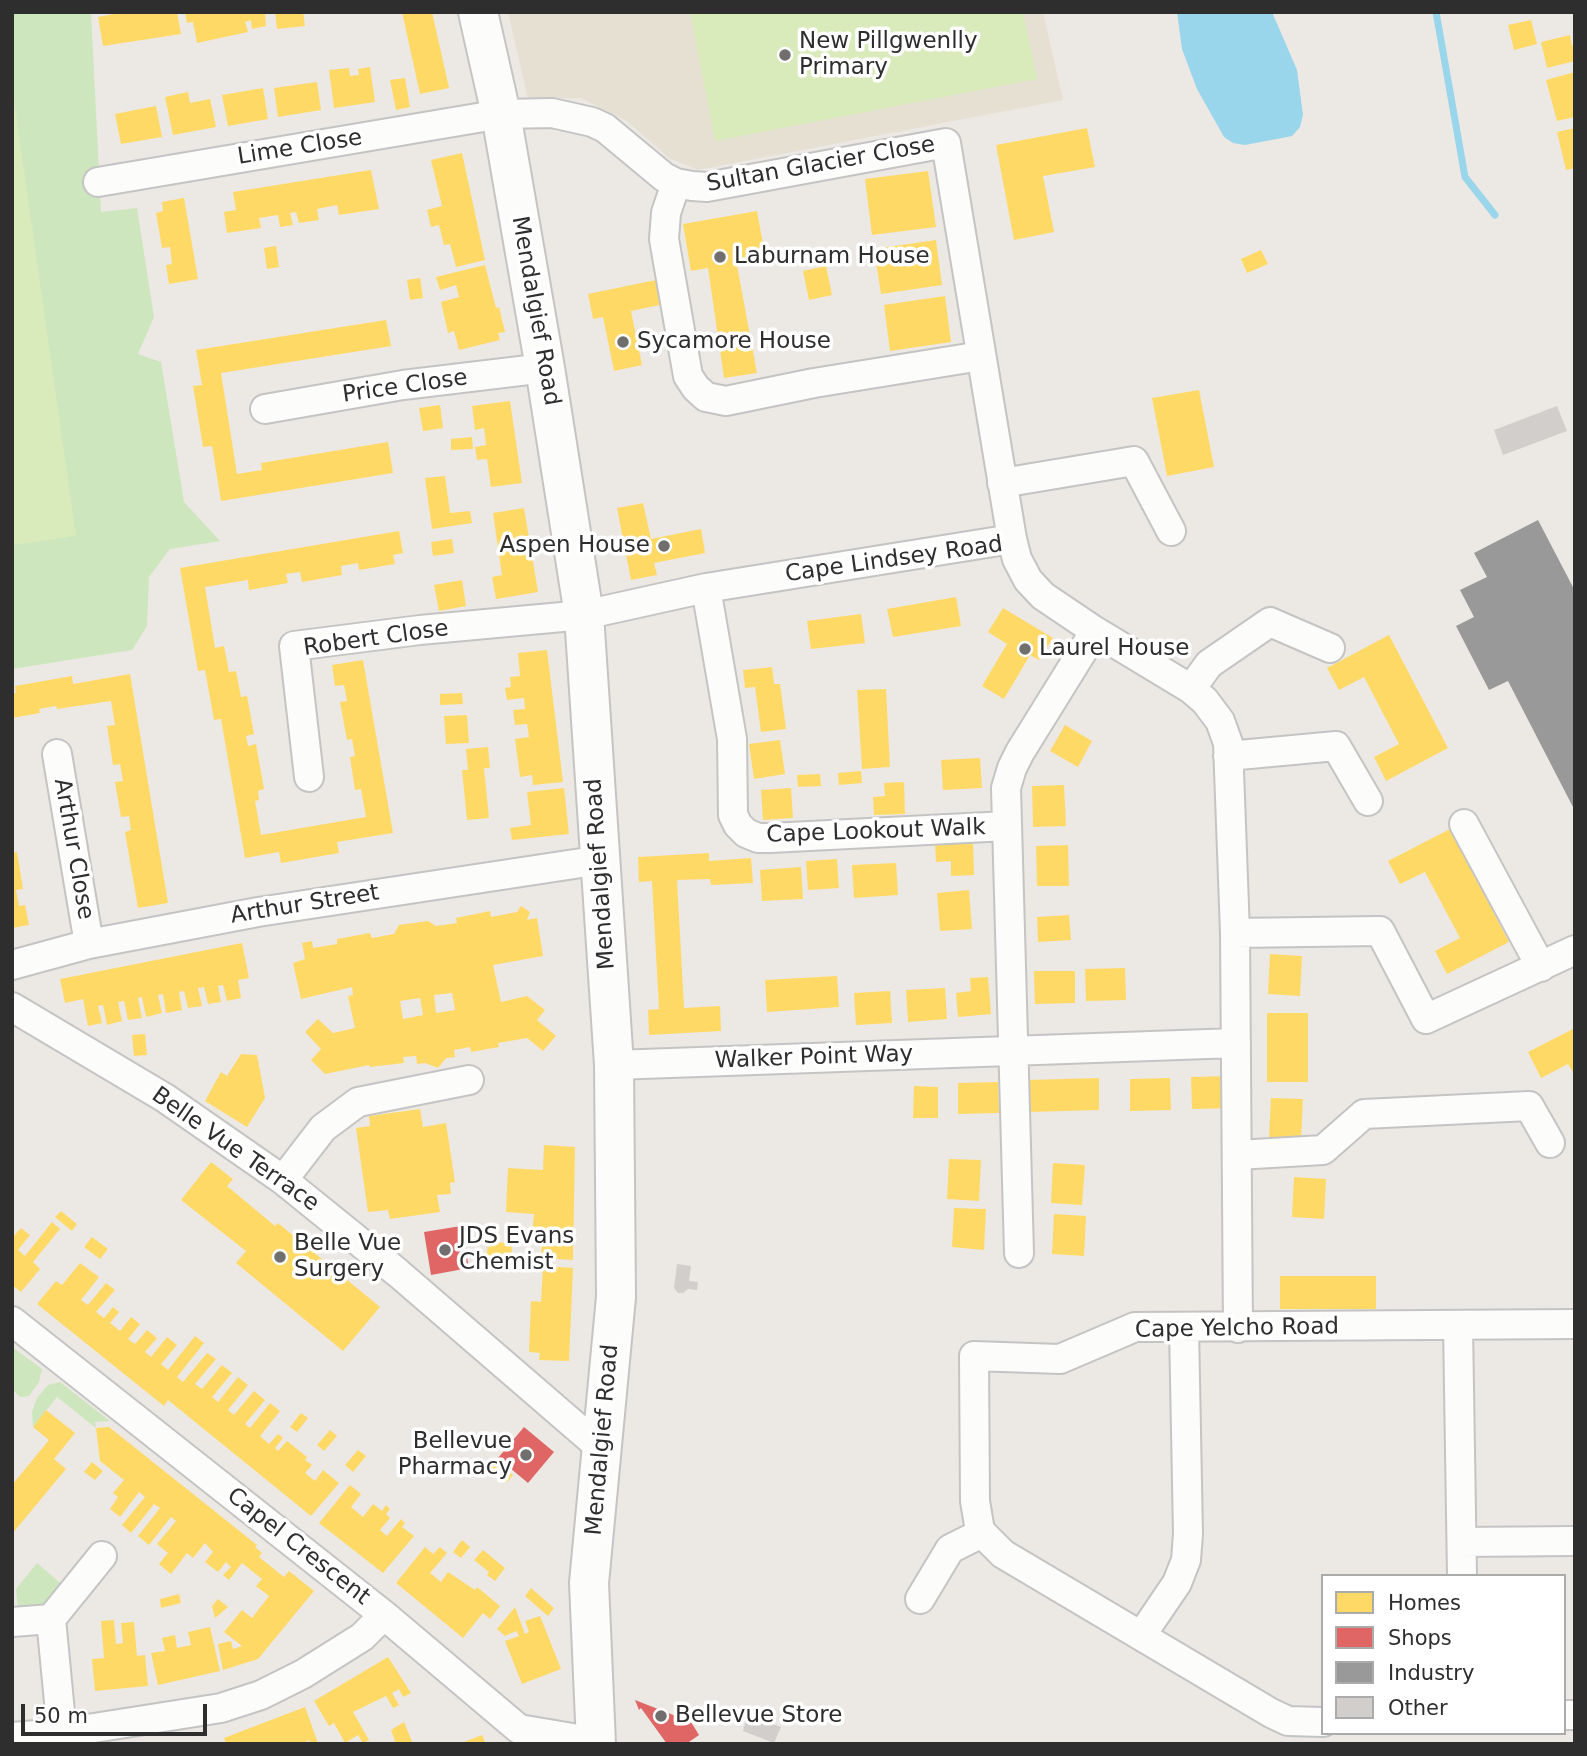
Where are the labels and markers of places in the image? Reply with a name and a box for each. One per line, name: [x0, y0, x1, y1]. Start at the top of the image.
place label: New Pillgwenlly Primary: [799, 28, 978, 82]
marker: New Pillgwenlly Primary: [777, 47, 793, 63]
place label: Laburnam House: [734, 243, 930, 271]
marker: Laburnam House: [712, 249, 728, 265]
place label: Sycamore House: [637, 328, 831, 356]
marker: Sycamore House: [615, 334, 631, 350]
place label: Aspen House: [500, 532, 650, 560]
marker: Aspen House: [656, 538, 672, 554]
place label: Laurel House: [1039, 635, 1189, 663]
marker: Laurel House: [1017, 641, 1033, 657]
place label: JDS Evans Chemist: [459, 1223, 574, 1277]
place label: Belle Vue Surgery: [294, 1230, 401, 1284]
marker: JDS Evans Chemist: [437, 1242, 453, 1258]
marker: Belle Vue Surgery: [272, 1249, 288, 1265]
place label: Bellevue Pharmacy: [398, 1428, 512, 1482]
marker: Bellevue Pharmacy: [518, 1447, 534, 1463]
place label: Bellevue Store: [675, 1702, 842, 1730]
marker: Bellevue Store: [653, 1708, 669, 1724]

